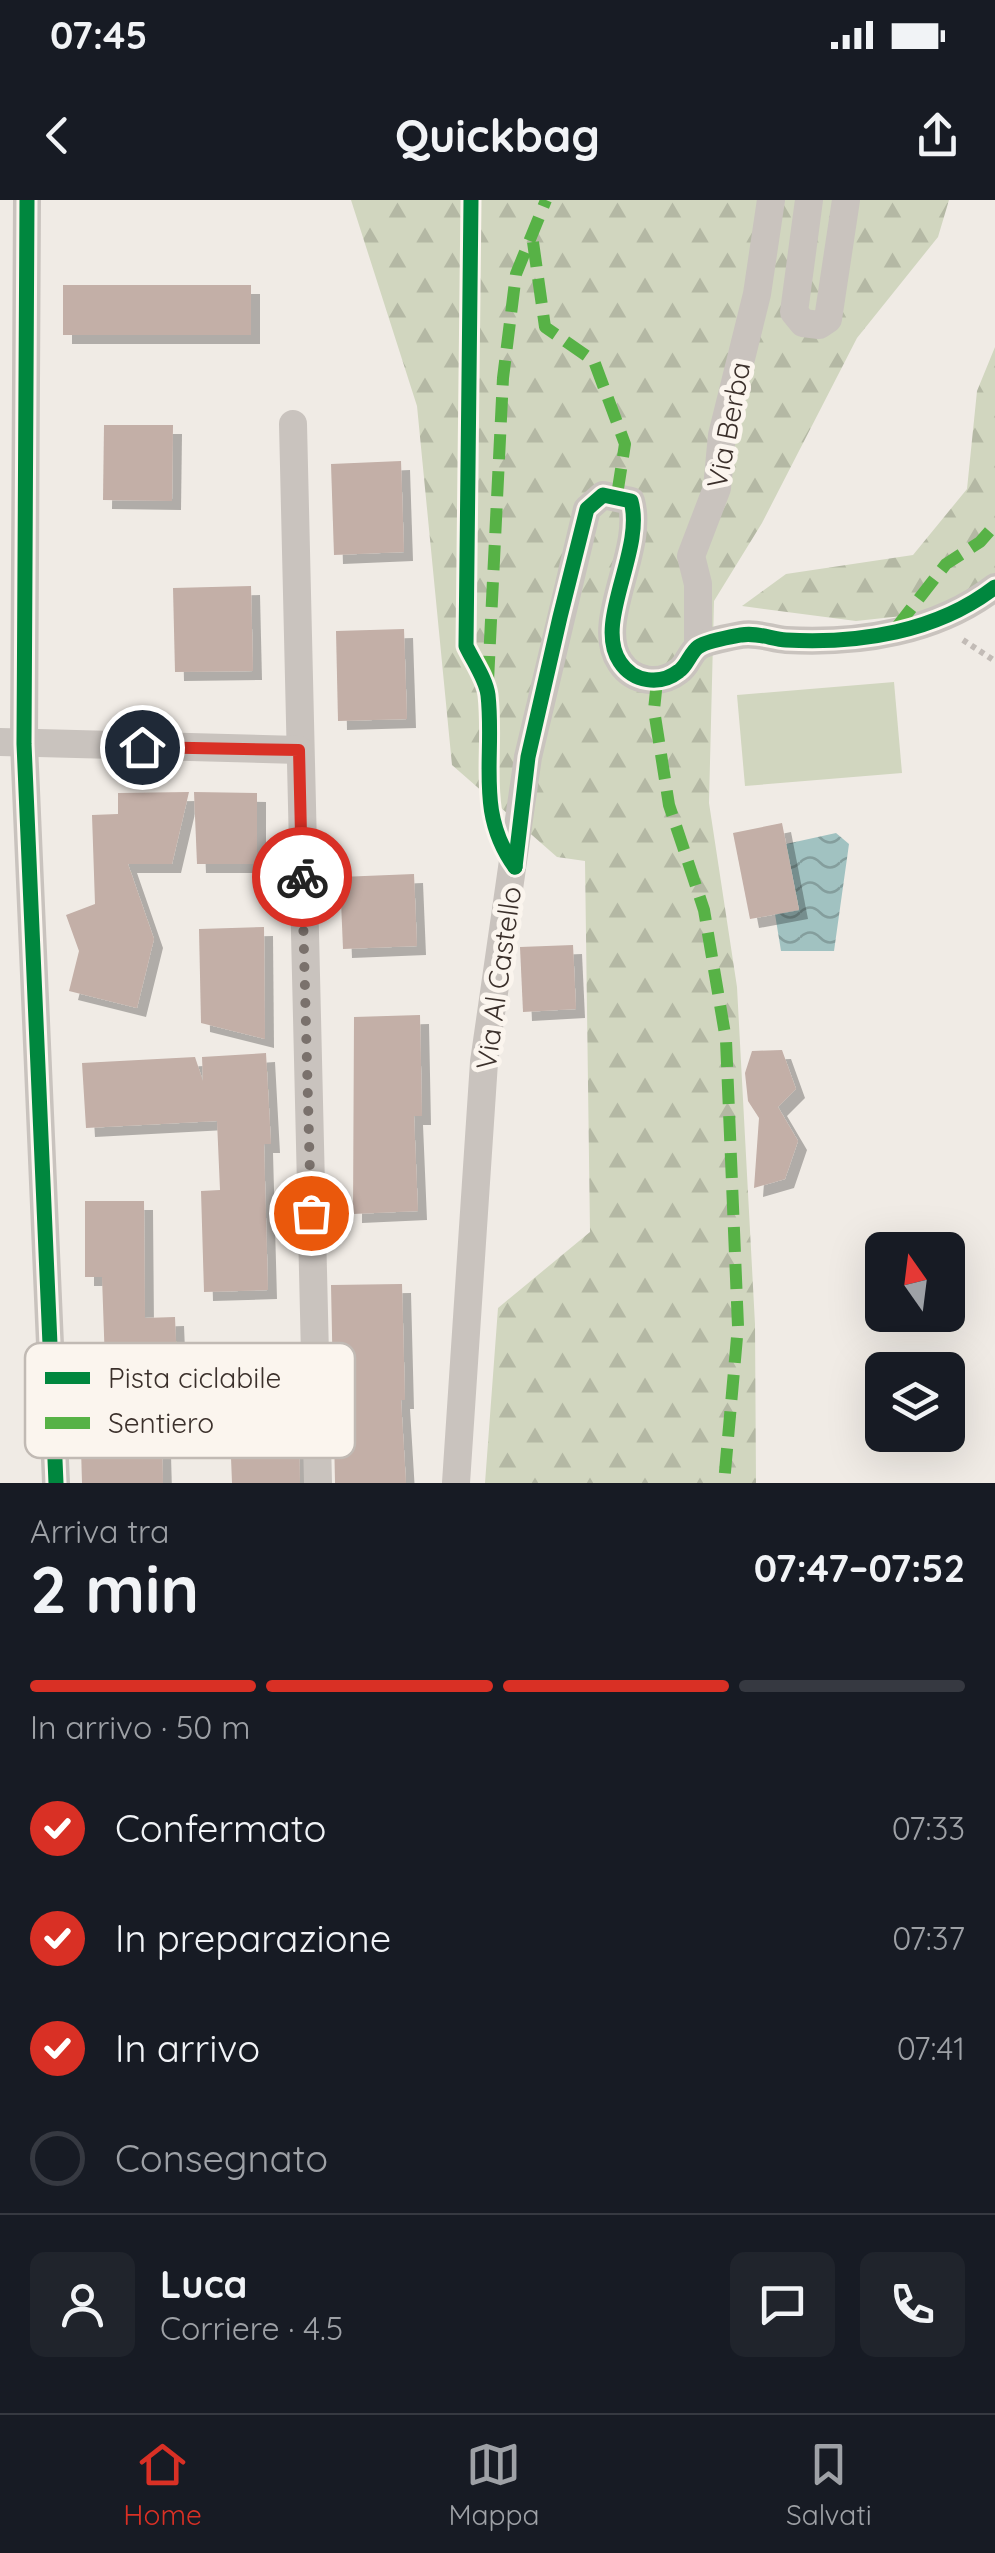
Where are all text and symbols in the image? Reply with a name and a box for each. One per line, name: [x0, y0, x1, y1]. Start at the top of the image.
text: 07:45: [50, 11, 147, 59]
text: Quickbag: [395, 107, 600, 163]
icon: back: [30, 108, 85, 163]
icon: share: [910, 108, 965, 163]
street label: Via Berba: [699, 359, 757, 491]
pin: [100, 705, 185, 790]
icon: home: [115, 720, 170, 775]
courier: [252, 827, 352, 927]
icon: bike: [275, 850, 330, 905]
street label: Via Al Castello: [468, 884, 528, 1072]
pin: [269, 1171, 354, 1256]
icon: bag: [284, 1186, 339, 1241]
north arrow: [865, 1232, 965, 1332]
map controls: [865, 1232, 965, 1452]
legend: [25, 1343, 355, 1458]
button: layers: [865, 1352, 965, 1452]
text: Pista ciclabile: [108, 1360, 281, 1395]
text: Sentiero: [108, 1405, 214, 1440]
text: Arriva tra: [30, 1511, 169, 1551]
text: 07:47–07:52: [754, 1544, 965, 1592]
text: 2 min: [30, 1548, 199, 1629]
text: In arrivo · 50 m: [30, 1707, 250, 1747]
icon: check: [30, 1801, 85, 1856]
text: Confermato: [115, 1804, 326, 1852]
text: 07:33: [892, 1808, 965, 1848]
icon: check: [30, 1911, 85, 1966]
text: In preparazione: [115, 1914, 391, 1962]
text: 07:37: [892, 1918, 965, 1958]
icon: check: [30, 2021, 85, 2076]
text: In arrivo: [115, 2024, 260, 2072]
text: 07:41: [897, 2028, 965, 2068]
text: Consegnato: [115, 2134, 328, 2182]
button: person: [30, 2252, 135, 2357]
button: chat: [730, 2252, 835, 2357]
button: phone: [860, 2252, 965, 2357]
text: Luca: [160, 2260, 247, 2308]
text: Corriere · 4.5: [160, 2308, 343, 2348]
tab: Home: [123, 2437, 202, 2532]
tab: Mappa: [448, 2437, 539, 2532]
tab: Salvati: [786, 2437, 872, 2532]

